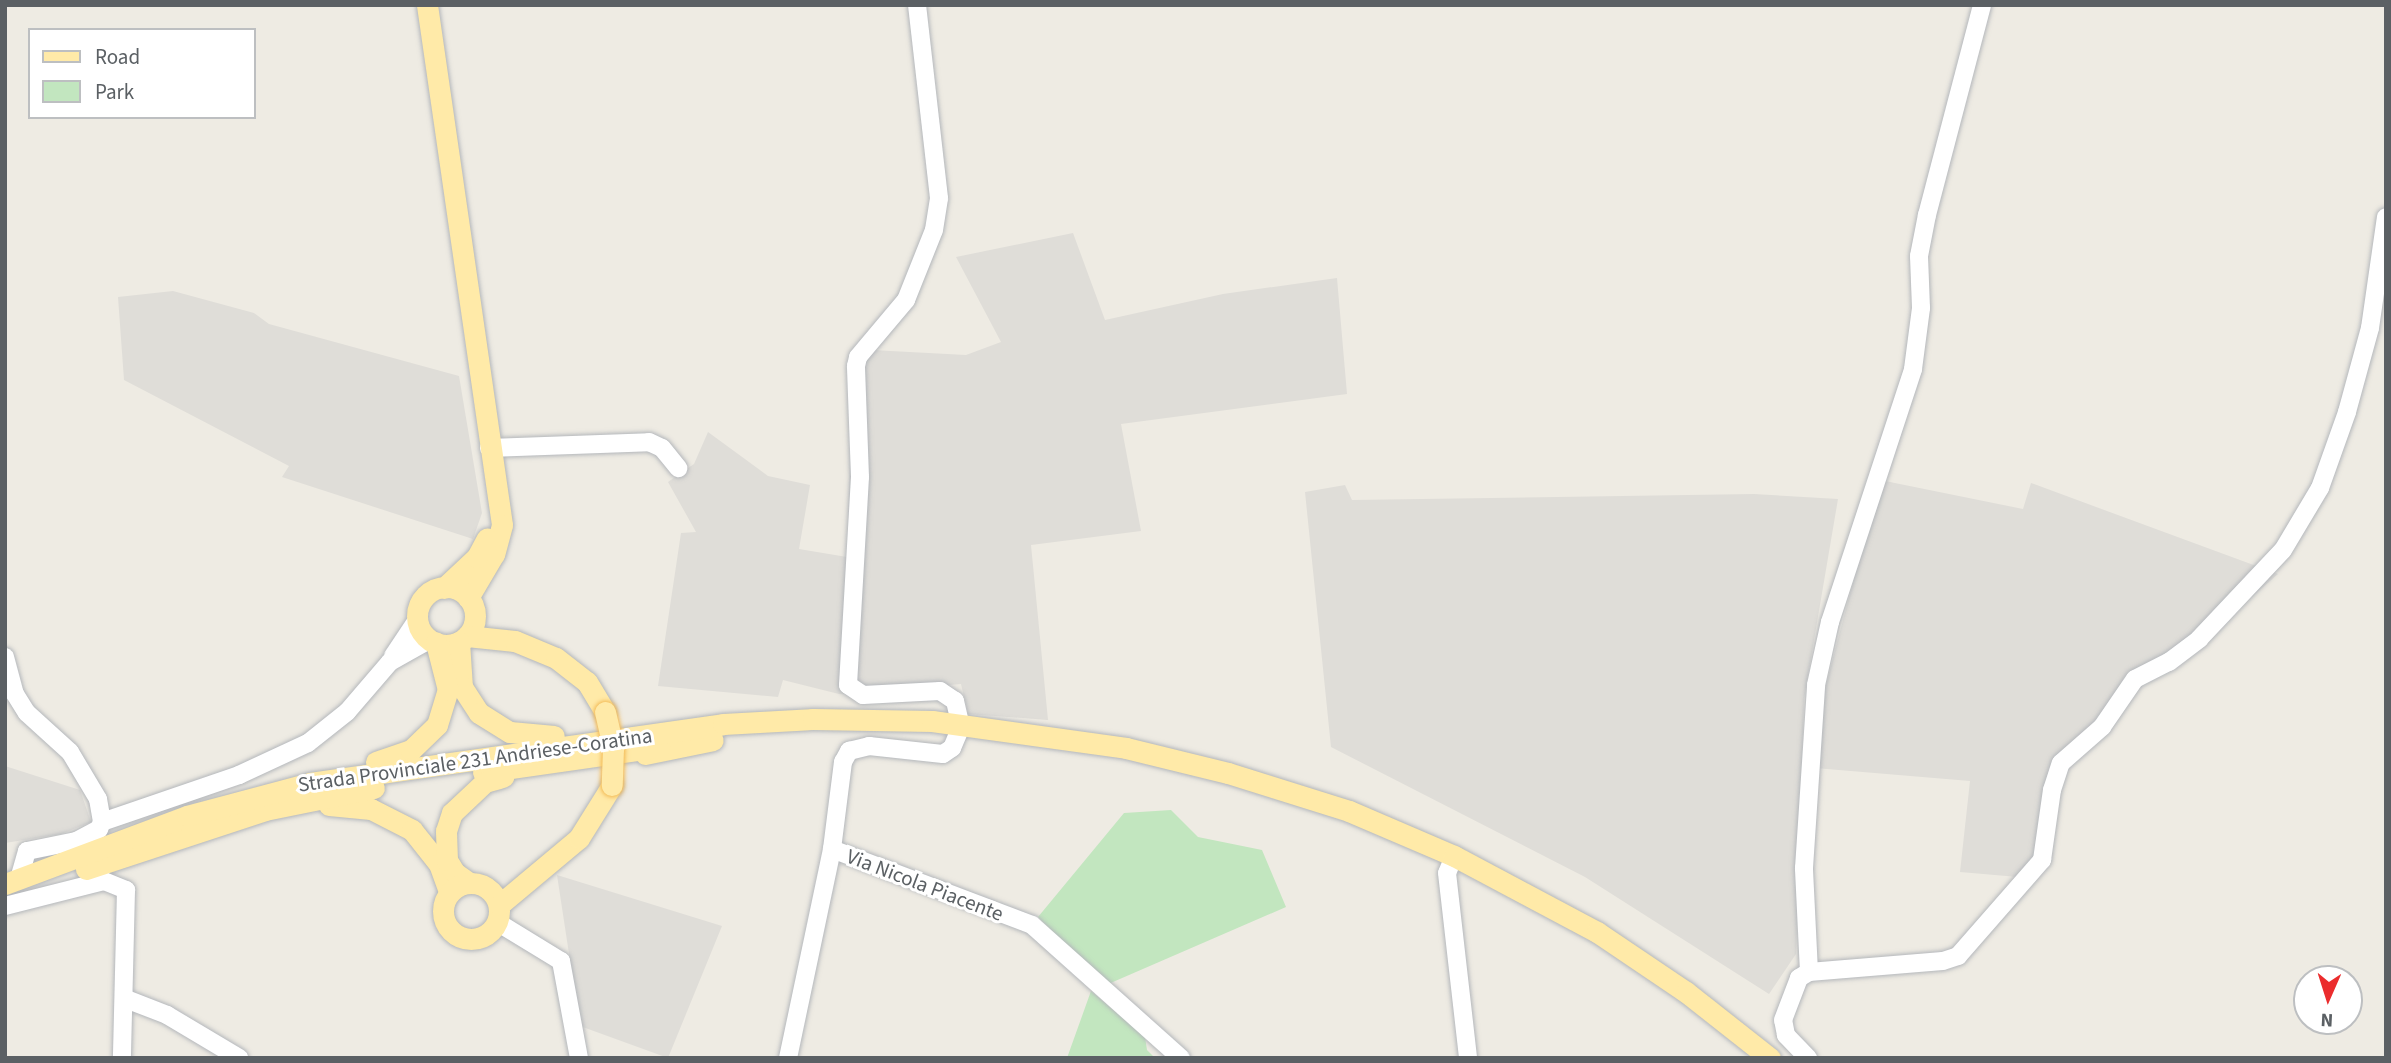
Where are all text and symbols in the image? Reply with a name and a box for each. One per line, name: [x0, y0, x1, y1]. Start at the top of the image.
legend: [28, 28, 256, 119]
text: Road: [95, 42, 140, 72]
text: Park: [95, 77, 134, 107]
street label: Strada Provinciale 231 Andriese-Coratina: [296, 723, 654, 797]
street label: Via Nicola Piacente: [843, 843, 1007, 927]
north arrow: [2293, 965, 2363, 1035]
text: N: [2320, 1006, 2334, 1033]

